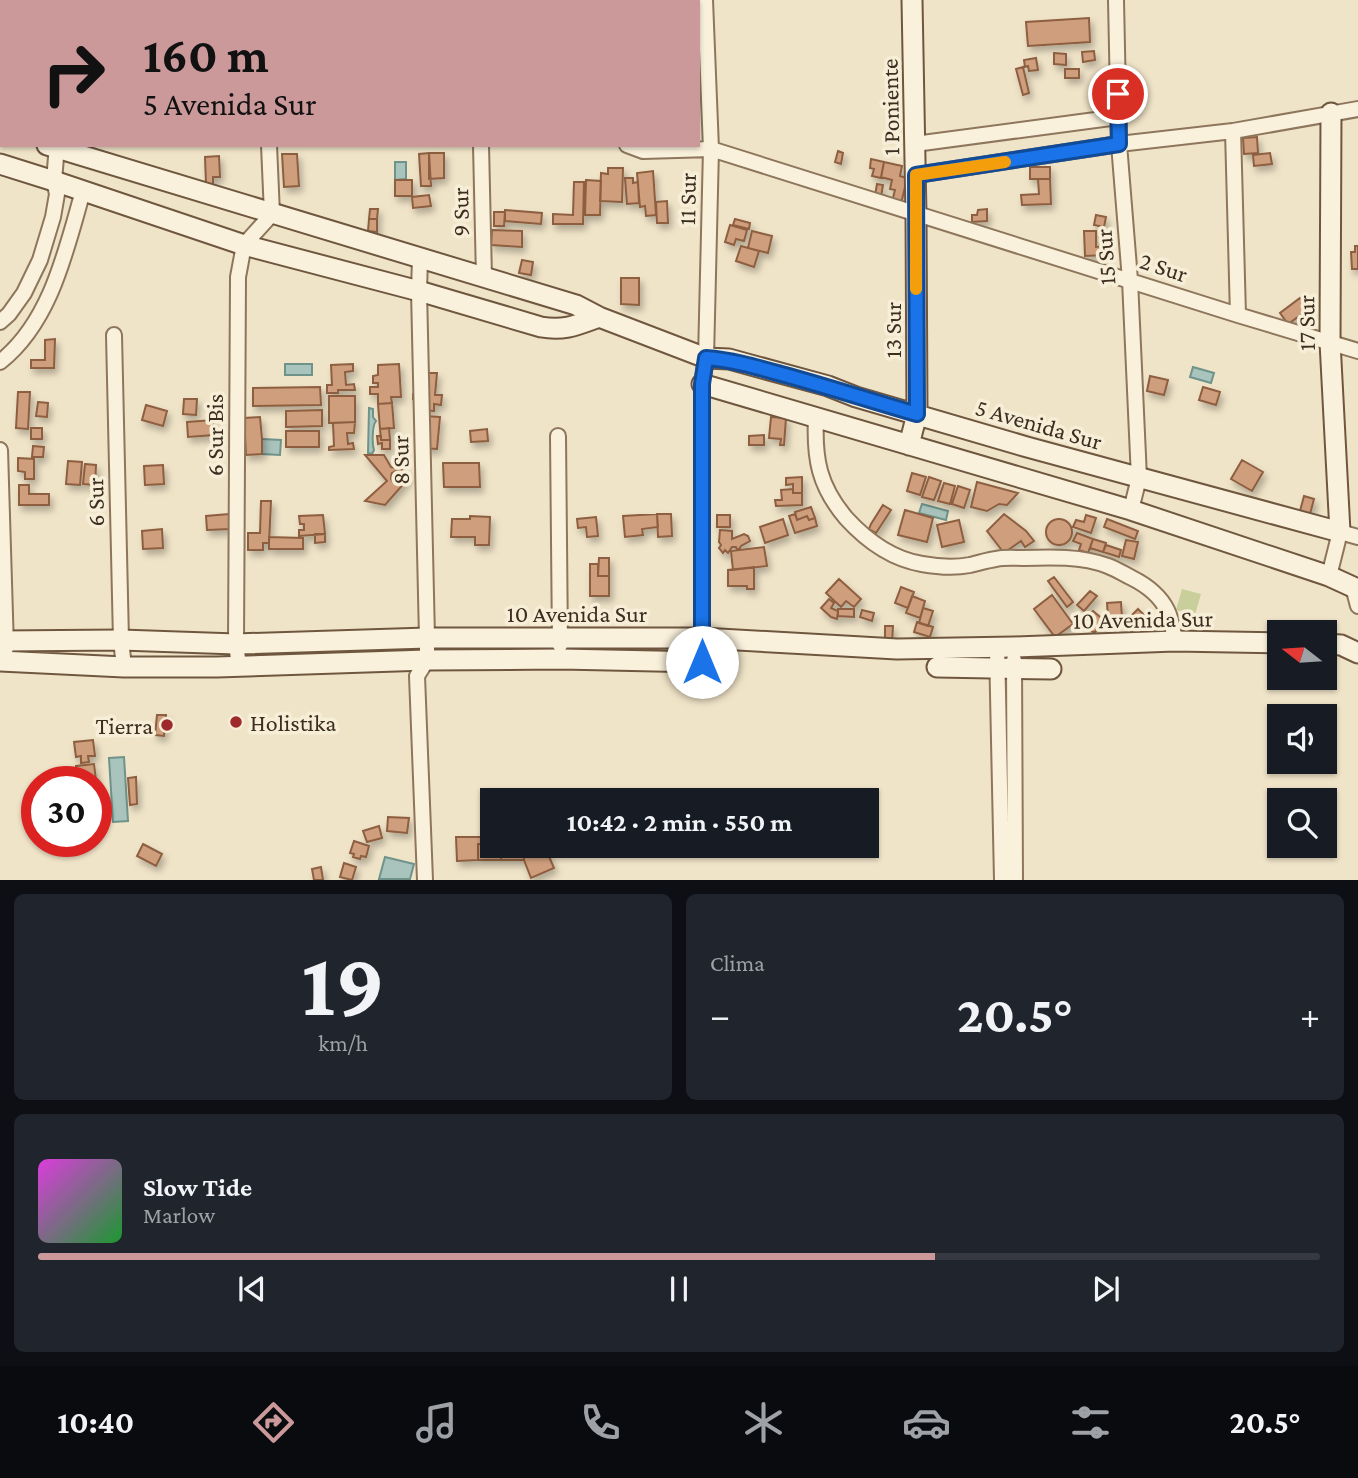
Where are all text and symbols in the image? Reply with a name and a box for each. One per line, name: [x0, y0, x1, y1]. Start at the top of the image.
icon: right: [28, 28, 119, 119]
text: 160 m: [143, 28, 269, 83]
street label: 1 Poniente: [876, 58, 904, 156]
pin: [1088, 64, 1148, 124]
icon: arrive: [1099, 75, 1137, 113]
text: 5 Avenida Sur: [143, 86, 317, 122]
street label: 11 Sur: [673, 172, 701, 226]
street label: 9 Sur: [446, 187, 474, 237]
street label: 15 Sur: [1090, 228, 1120, 286]
street label: 2 Sur: [1137, 247, 1192, 287]
street label: 17 Sur: [1292, 294, 1320, 351]
street label: 13 Sur: [879, 301, 906, 358]
street label: 5 Avenida Sur: [973, 393, 1106, 455]
street label: 6 Sur Bis: [201, 394, 228, 476]
street label: 8 Sur: [386, 434, 414, 485]
street label: 6 Sur: [81, 477, 109, 527]
street label: 10 Avenida Sur: [507, 600, 648, 627]
street label: 10 Avenida Sur: [1073, 604, 1214, 634]
north arrow: [1267, 620, 1337, 690]
map controls: [1267, 620, 1337, 858]
position arrow: [665, 625, 739, 699]
button: sound: [1267, 704, 1337, 774]
place label: Holistika: [250, 709, 336, 736]
place label: Tierra: [95, 712, 153, 739]
marker: Holistika: [228, 714, 244, 730]
marker: Tierra: [159, 717, 175, 733]
speed limit sign: 30: [21, 766, 112, 857]
button: search: [1267, 788, 1337, 858]
text: 10:42 · 2 min · 550 m: [567, 808, 792, 837]
text: 19: [301, 933, 385, 1035]
text: Clima: [710, 950, 765, 976]
text: 20.5°: [957, 985, 1073, 1043]
text: −: [710, 994, 730, 1036]
text: +: [1300, 994, 1320, 1036]
text: km/h: [318, 1030, 368, 1056]
text: Slow Tide: [143, 1173, 252, 1202]
text: Marlow: [143, 1202, 215, 1228]
icon: previous: [233, 1270, 271, 1308]
icon: pause: [660, 1270, 698, 1308]
icon: next: [1087, 1270, 1125, 1308]
icon: directions: [249, 1398, 298, 1447]
icon: music: [412, 1398, 461, 1447]
icon: phone: [576, 1398, 625, 1447]
icon: climate: [739, 1398, 788, 1447]
icon: car: [902, 1398, 951, 1447]
icon: filters: [1066, 1398, 1115, 1447]
text: 10:40: [57, 1404, 134, 1440]
text: 20.5°: [1229, 1404, 1301, 1440]

